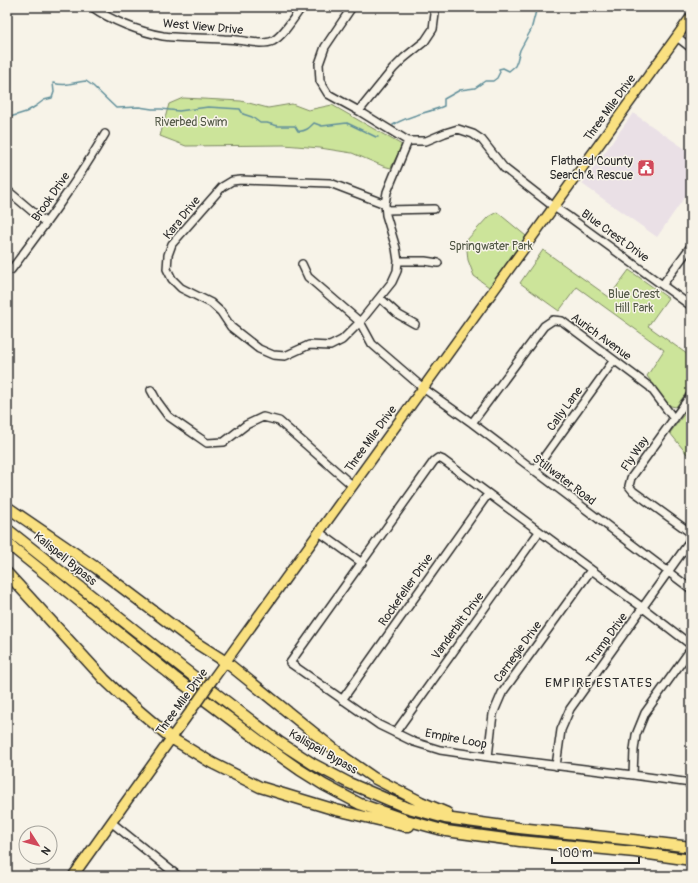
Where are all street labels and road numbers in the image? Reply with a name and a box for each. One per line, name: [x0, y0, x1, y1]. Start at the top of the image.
street label: West View Drive: [162, 16, 244, 38]
street label: Three Mile Drive: [581, 72, 639, 144]
street label: Brook Drive: [29, 169, 74, 225]
street label: Kara Drive: [160, 193, 204, 243]
street label: Blue Crest Drive: [578, 206, 652, 266]
street label: Aurich Avenue: [568, 310, 634, 364]
street label: Cally Lane: [544, 384, 586, 434]
street label: Three Mile Drive: [342, 403, 400, 475]
street label: Fly Way: [618, 434, 652, 474]
street label: Stillwater Road: [529, 451, 599, 509]
street label: Kalispell Bypass: [30, 529, 100, 589]
street label: Rockefeller Drive: [376, 551, 436, 629]
street label: Vanderbilt Drive: [429, 589, 487, 663]
street label: Trump Drive: [583, 610, 631, 668]
street label: Carnegie Drive: [491, 618, 545, 686]
street label: Three Mile Drive: [153, 666, 211, 738]
street label: Kalispell Bypass: [286, 726, 361, 778]
street label: Empire Loop: [424, 726, 489, 752]

